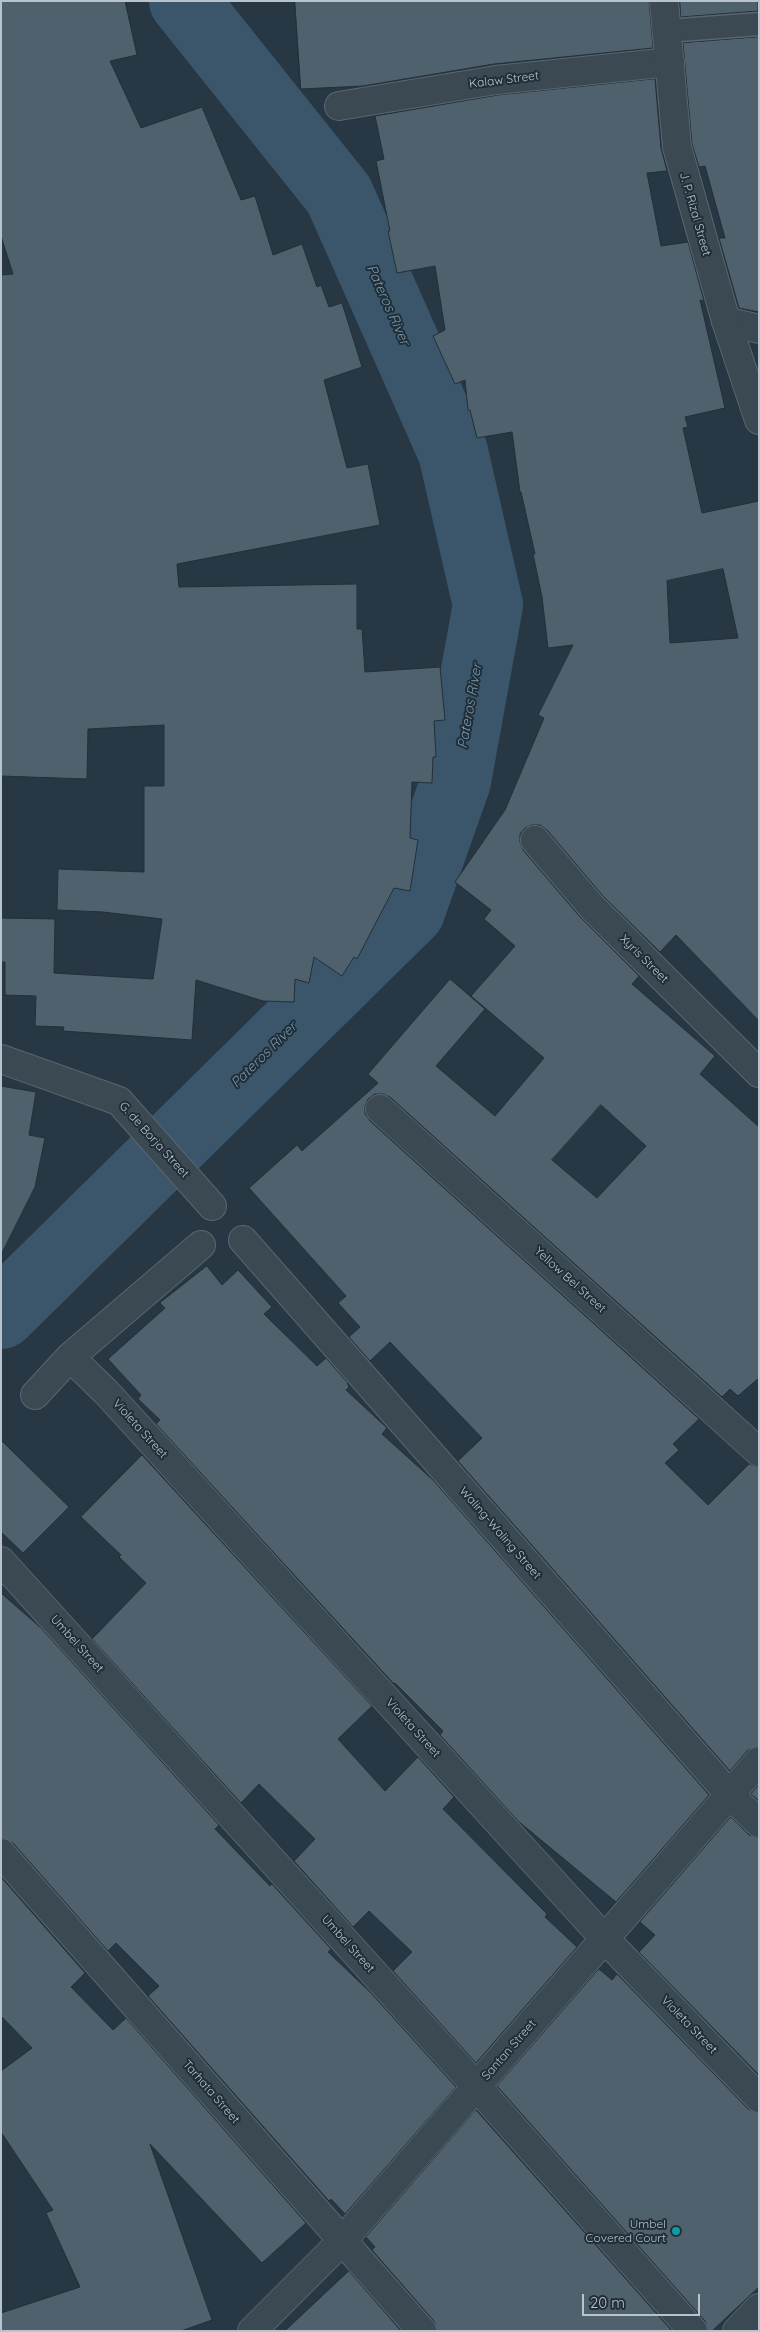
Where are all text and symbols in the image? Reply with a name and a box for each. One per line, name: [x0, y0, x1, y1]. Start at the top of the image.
street label: Kalaw Street: [468, 69, 540, 91]
street label: J. P. Rizal Street: [676, 171, 714, 257]
water label: Pateros River: [363, 262, 413, 348]
water label: Pateros River: [454, 662, 486, 750]
street label: Xyris Street: [617, 932, 671, 986]
water label: Pateros River: [228, 1019, 300, 1091]
street label: G. de Borja Street: [116, 1099, 192, 1181]
street label: Yellow Bel Street: [531, 1244, 609, 1316]
street label: Violeta Street: [110, 1396, 170, 1462]
street label: Waling-Waling Street: [456, 1484, 544, 1582]
street label: Umbel Street: [47, 1612, 107, 1676]
street label: Violeta Street: [383, 1695, 443, 1761]
street label: Umbel Street: [318, 1912, 378, 1976]
street label: Violeta Street: [658, 1993, 720, 2057]
street label: Santan Street: [479, 2017, 539, 2083]
street label: Tarhata Street: [180, 2057, 242, 2127]
place label: Umbel Covered Court: [586, 2217, 666, 2245]
marker: Umbel Covered Court: [670, 2225, 682, 2237]
scale bar: [585, 2284, 702, 2316]
text: 20 m: [590, 2293, 625, 2312]

